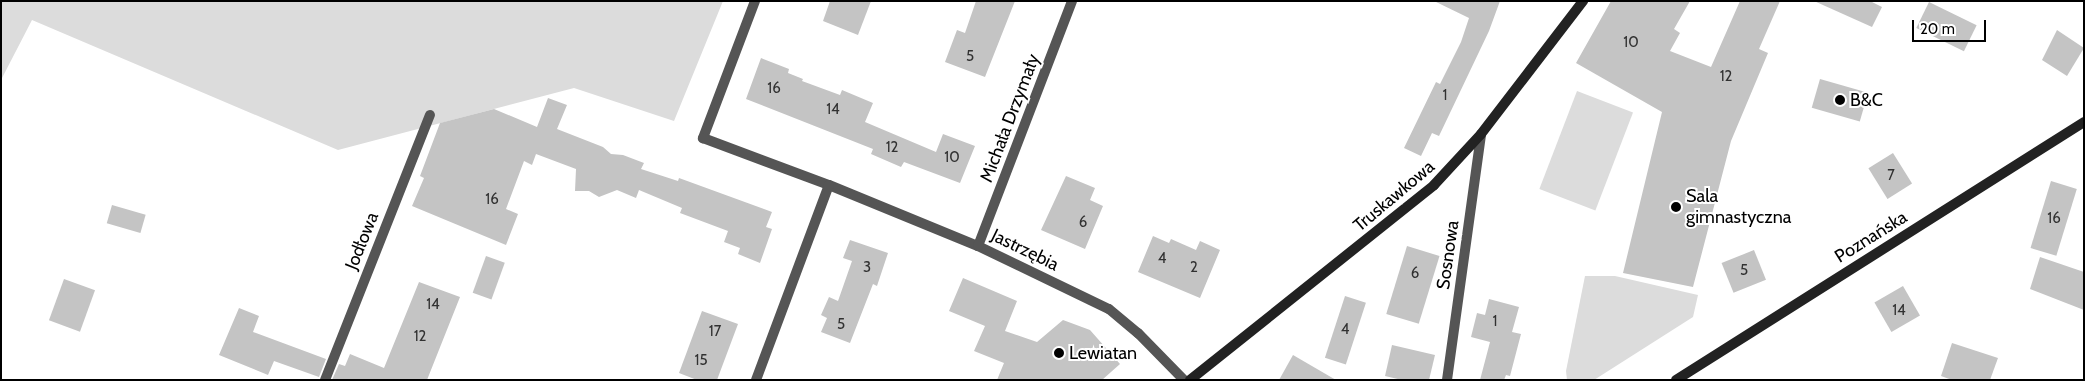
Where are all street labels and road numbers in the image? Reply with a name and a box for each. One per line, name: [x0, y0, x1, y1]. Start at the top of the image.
street label: Michała Drzymały: [976, 51, 1044, 185]
street label: Truskawkowa: [1349, 156, 1439, 236]
street label: Poznańska: [1831, 206, 1911, 268]
street label: Jodłowa: [341, 209, 383, 273]
street label: Sosnowa: [1432, 219, 1464, 291]
street label: Jastrzębia: [988, 224, 1062, 276]

